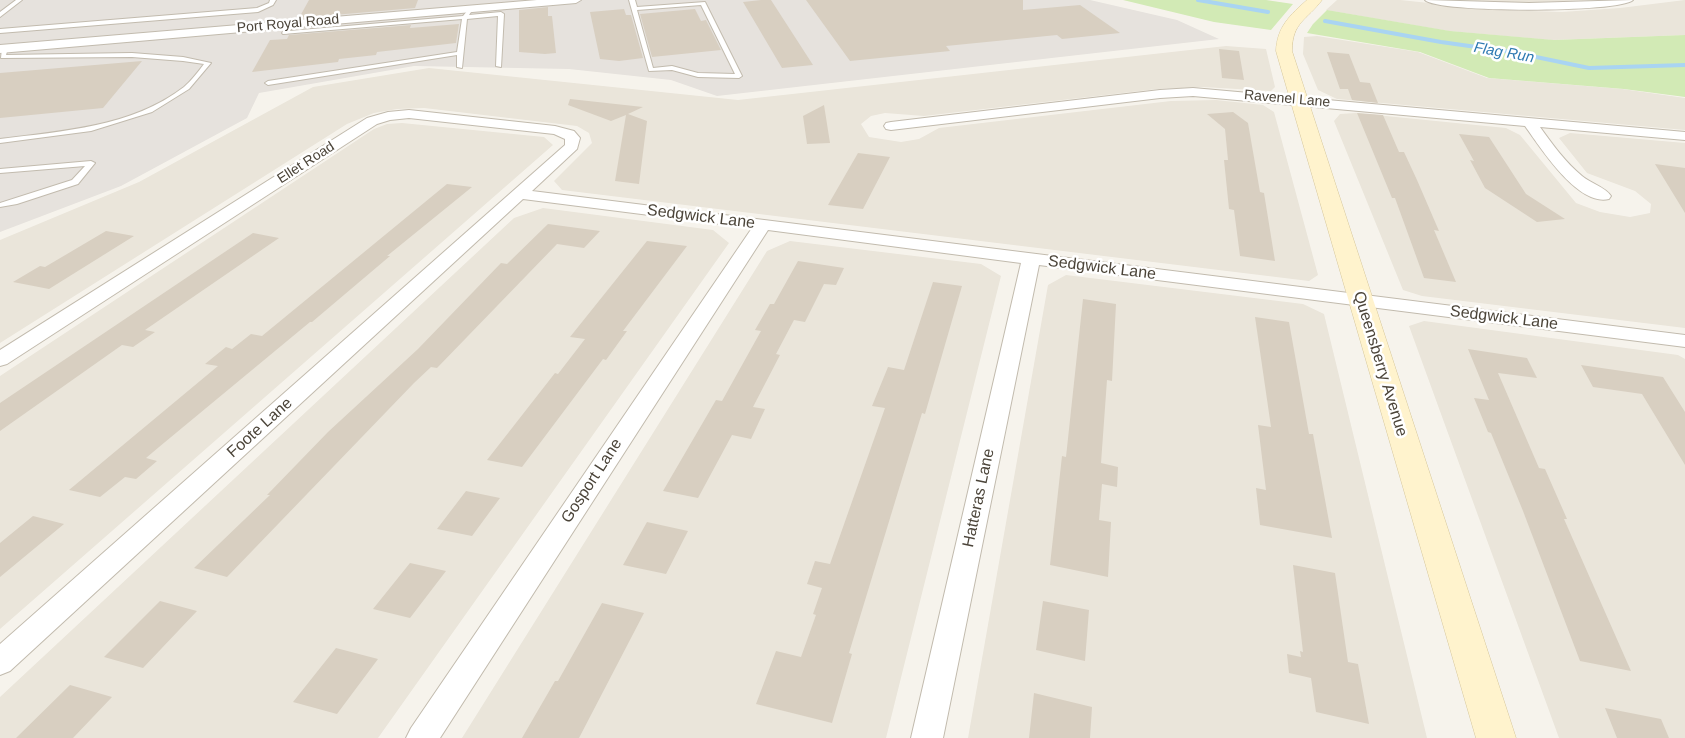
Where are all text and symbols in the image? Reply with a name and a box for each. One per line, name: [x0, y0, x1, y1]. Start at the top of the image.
street label: Port Royal Road: [236, 11, 340, 37]
water label: Flag Run: [1472, 39, 1536, 67]
street label: Ravenel Lane: [1243, 87, 1331, 111]
street label: Ellet Road: [274, 138, 338, 188]
street label: Sedgwick Lane: [646, 201, 756, 233]
street label: Sedgwick Lane: [1047, 252, 1157, 284]
street label: Queensberry Avenue: [1349, 289, 1411, 439]
street label: Sedgwick Lane: [1449, 302, 1559, 334]
street label: Foote Lane: [223, 394, 297, 462]
street label: Gosport Lane: [558, 435, 626, 527]
street label: Hatteras Lane: [959, 447, 999, 549]

